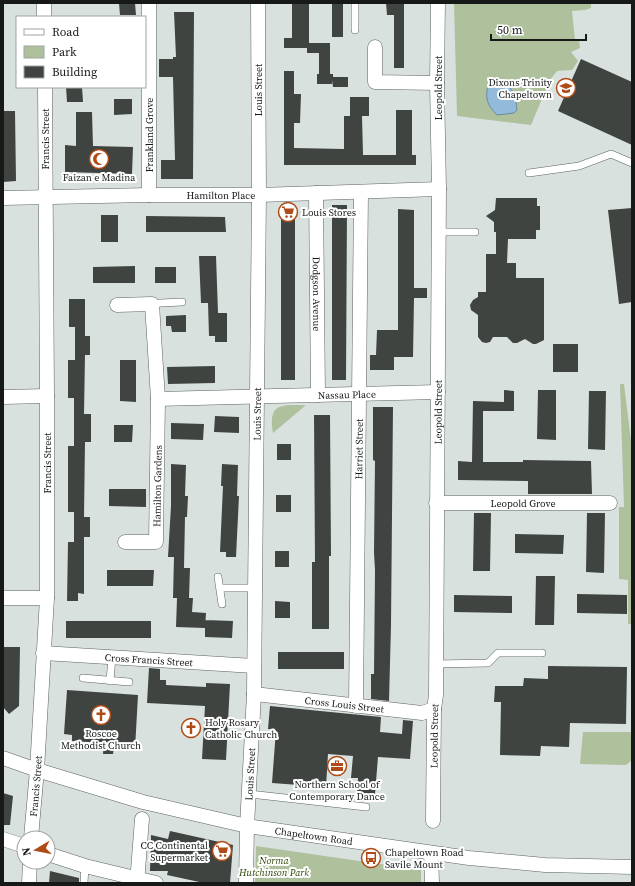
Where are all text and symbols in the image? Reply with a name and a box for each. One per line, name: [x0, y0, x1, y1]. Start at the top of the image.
legend: [16, 16, 146, 88]
scale bar: [491, 16, 586, 42]
text: 50 m: [497, 22, 523, 38]
text: Road: [52, 24, 79, 40]
text: Park: [52, 44, 77, 60]
street label: Leopold Street: [432, 55, 445, 120]
street label: Louis Street: [252, 63, 265, 116]
text: Building: [52, 64, 97, 80]
place label: Dixons Trinity Chapeltown: [488, 76, 553, 101]
school or university icon: Dixons Trinity Chapeltown: [555, 77, 577, 99]
street label: Frankland Grove: [143, 98, 156, 172]
street label: Francis Street: [39, 108, 52, 170]
mosque icon: Faizan e Madina: [88, 148, 110, 170]
place label: Faizan e Madina: [63, 171, 136, 184]
street label: Hamilton Place: [187, 189, 255, 202]
supermarket icon: Louis Stores: [277, 201, 299, 223]
place label: Louis Stores: [302, 206, 356, 219]
street label: Dodgson Avenue: [310, 257, 323, 331]
street label: Leopold Street: [431, 379, 445, 444]
street label: Louis Street: [251, 387, 264, 441]
street label: Nassau Place: [318, 388, 376, 402]
street label: Harriet Street: [352, 418, 366, 479]
street label: Francis Street: [41, 432, 54, 494]
street label: Hamilton Gardens: [150, 445, 165, 527]
street label: Leopold Grove: [490, 497, 556, 510]
street label: Cross Francis Street: [104, 651, 194, 669]
street label: Cross Louis Street: [304, 694, 385, 716]
street label: Leopold Street: [427, 702, 442, 768]
church icon: Roscoe Methodist Church: [90, 704, 112, 726]
place label: Holy Rosary Catholic Church: [205, 716, 277, 741]
church icon: Holy Rosary Catholic Church: [180, 717, 202, 739]
place label: Roscoe Methodist Church: [61, 727, 141, 752]
street label: Louis Street: [242, 747, 258, 801]
street label: Francis Street: [27, 755, 45, 817]
office icon: Northern School of Contemporary Dance: [326, 755, 348, 777]
place label: Northern School of Contemporary Dance: [289, 778, 385, 803]
street label: Chapeltown Road: [274, 824, 354, 848]
north arrow: [16, 830, 56, 870]
place label: CC Continental Supermarket: [141, 839, 209, 864]
supermarket icon: CC Continental Supermarket: [211, 840, 233, 862]
text: N: [19, 846, 35, 857]
place label: Chapeltown Road Savile Mount: [385, 846, 464, 871]
bus stop icon: Chapeltown Road Savile Mount: [360, 847, 382, 869]
park label: Norma Hutchinson Park: [238, 854, 309, 879]

